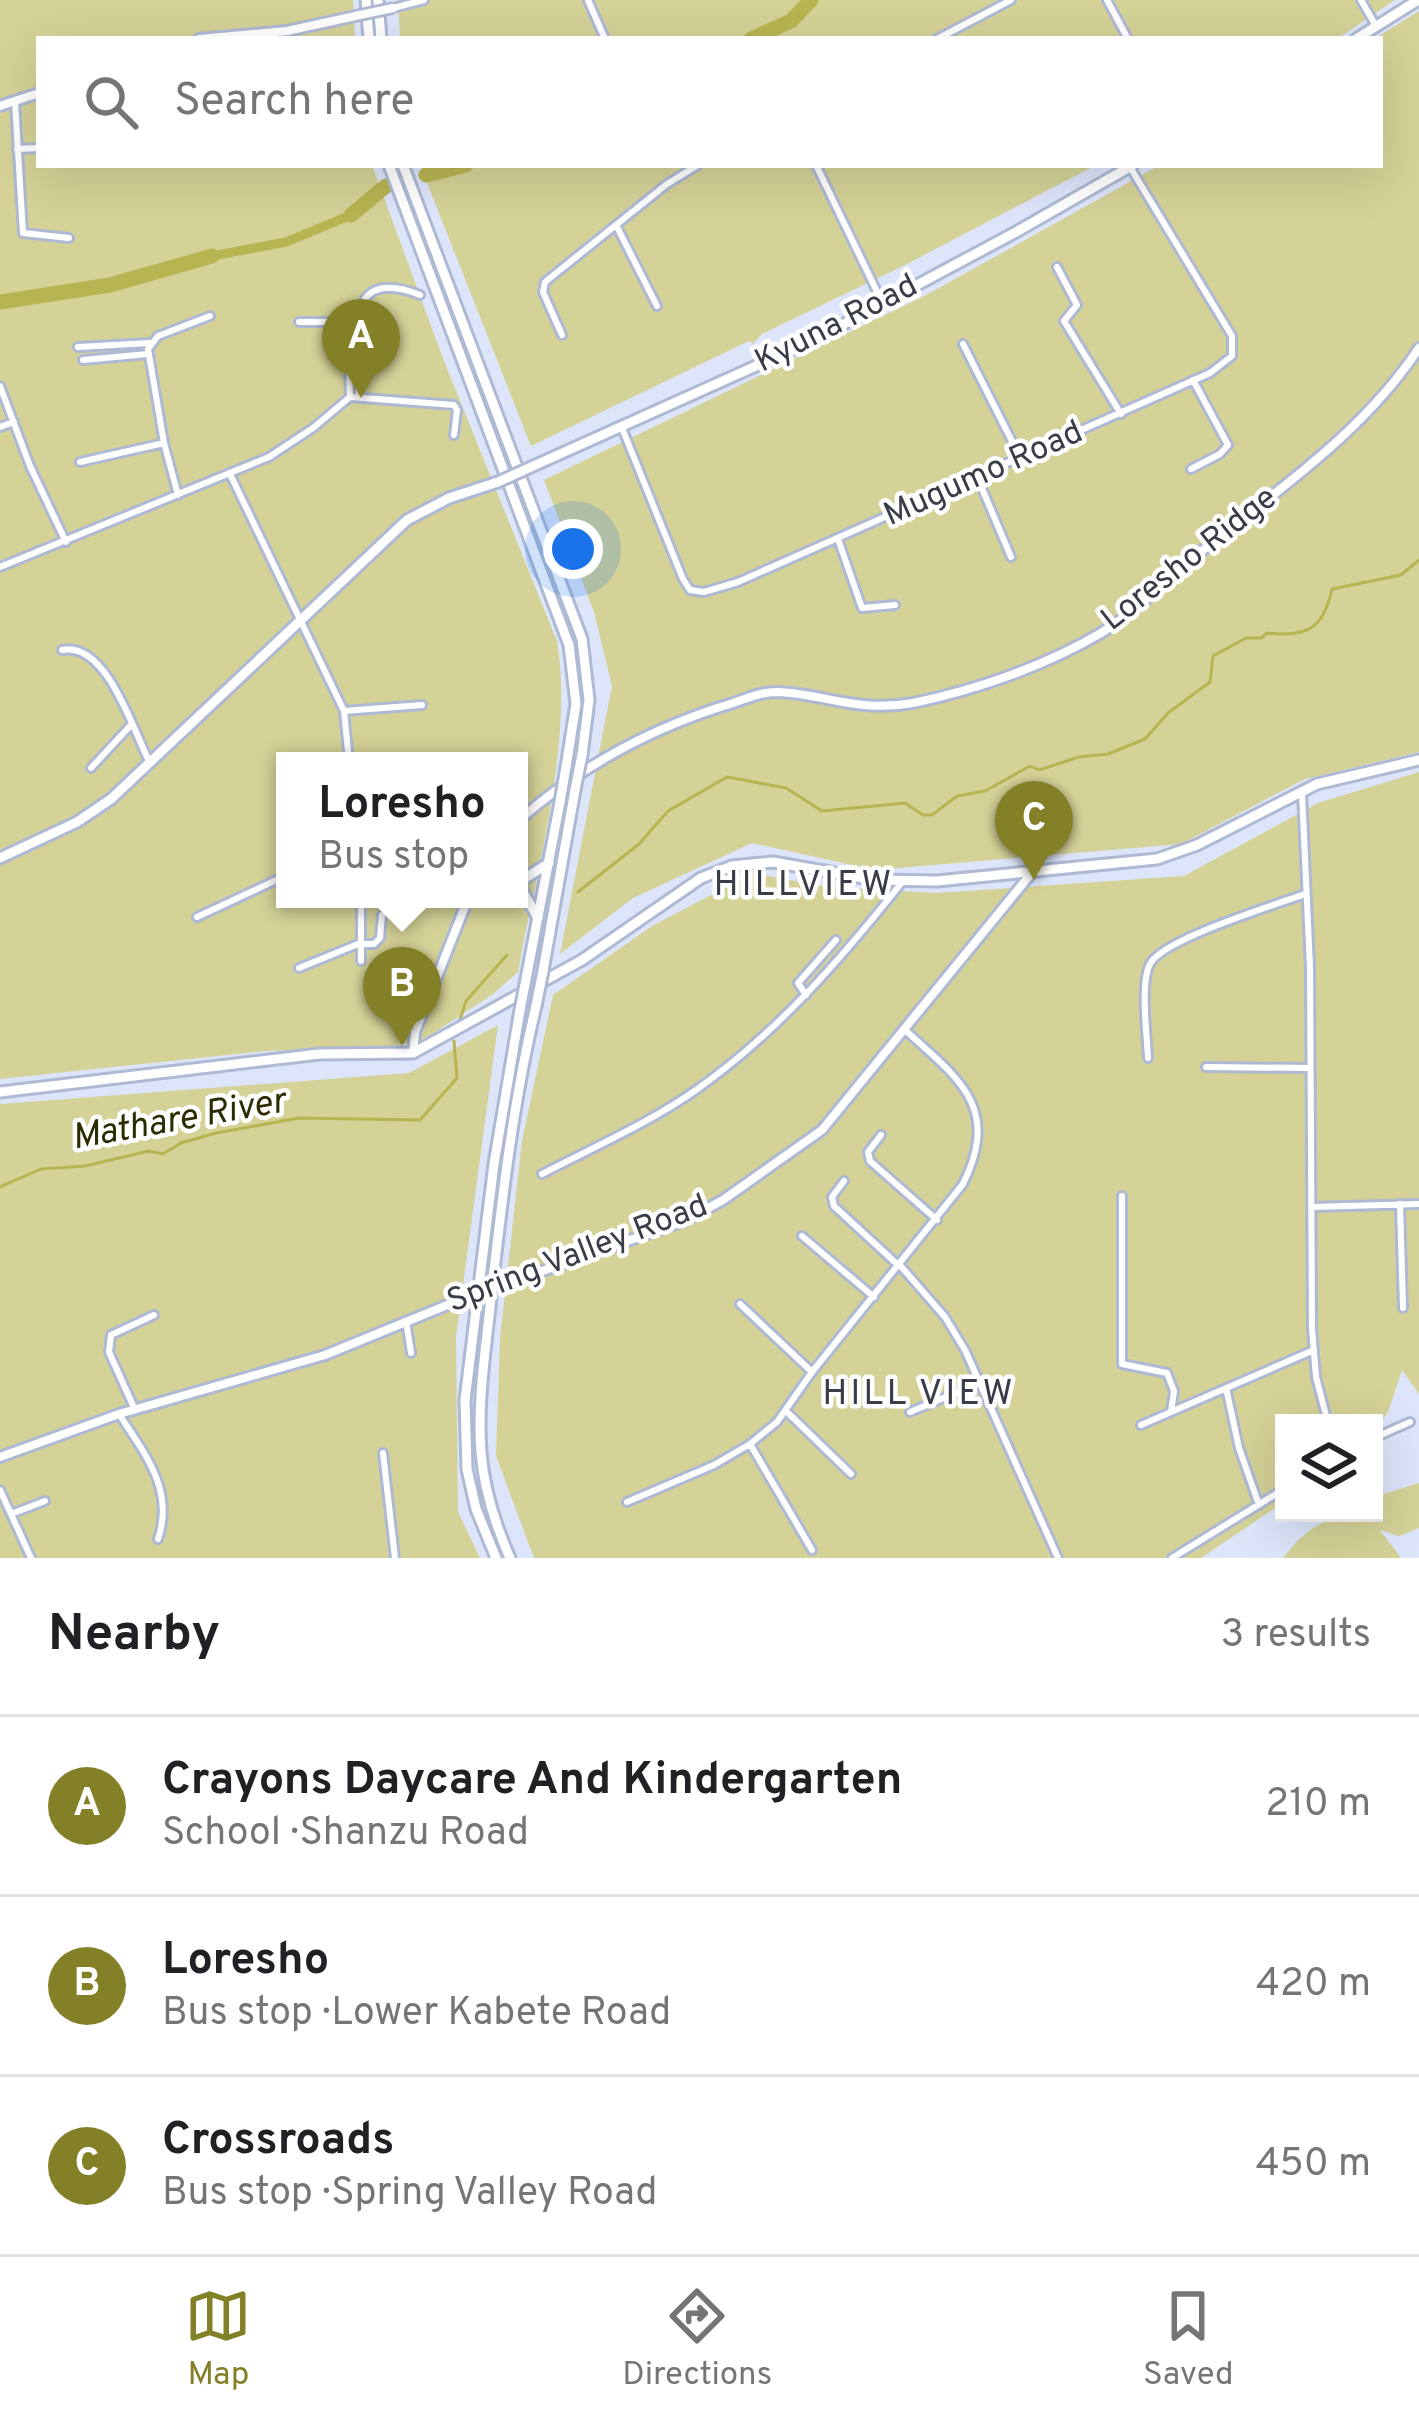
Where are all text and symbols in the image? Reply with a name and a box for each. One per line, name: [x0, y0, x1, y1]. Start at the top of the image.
search box: [36, 36, 1383, 168]
icon: search: [78, 69, 144, 135]
text: Search here: [174, 74, 414, 131]
street label: Kyuna Road: [749, 266, 925, 384]
pin: A: [322, 299, 400, 398]
street label: Mugumo Road: [878, 412, 1090, 538]
street label: Loresho Ridge: [1094, 478, 1286, 642]
your location: [543, 519, 603, 579]
popup: [276, 752, 528, 908]
text: Loresho: [318, 777, 486, 834]
pin: C: [995, 781, 1073, 880]
text: Bus stop: [318, 834, 469, 883]
district label: HILLVIEW: [713, 863, 895, 909]
pin: B: [363, 947, 441, 1046]
water label: Mathare River: [69, 1079, 293, 1162]
street label: Spring Valley Road: [442, 1186, 714, 1324]
district label: HILL VIEW: [822, 1372, 1016, 1418]
map controls: [1275, 1414, 1383, 1522]
button: layers: [1275, 1414, 1383, 1522]
text: Nearby: [48, 1604, 220, 1669]
text: 3 results: [1221, 1612, 1371, 1661]
text: Crayons Daycare And Kindergarten: [162, 1753, 902, 1810]
text: A: [73, 1781, 101, 1830]
text: 210 m: [1265, 1781, 1371, 1830]
text: School · Shanzu Road: [162, 1810, 529, 1859]
text: Loresho: [162, 1933, 329, 1990]
text: B: [74, 1961, 100, 2010]
text: 420 m: [1256, 1961, 1371, 2010]
text: Bus stop · Lower Kabete Road: [162, 1990, 671, 2039]
text: Crossroads: [162, 2113, 394, 2170]
text: C: [75, 2141, 99, 2190]
text: 450 m: [1255, 2141, 1371, 2190]
text: Bus stop · Spring Valley Road: [162, 2170, 657, 2219]
tab: Map: [185, 2283, 251, 2397]
tab: Directions: [622, 2283, 772, 2397]
tab: Saved: [1143, 2283, 1234, 2397]

